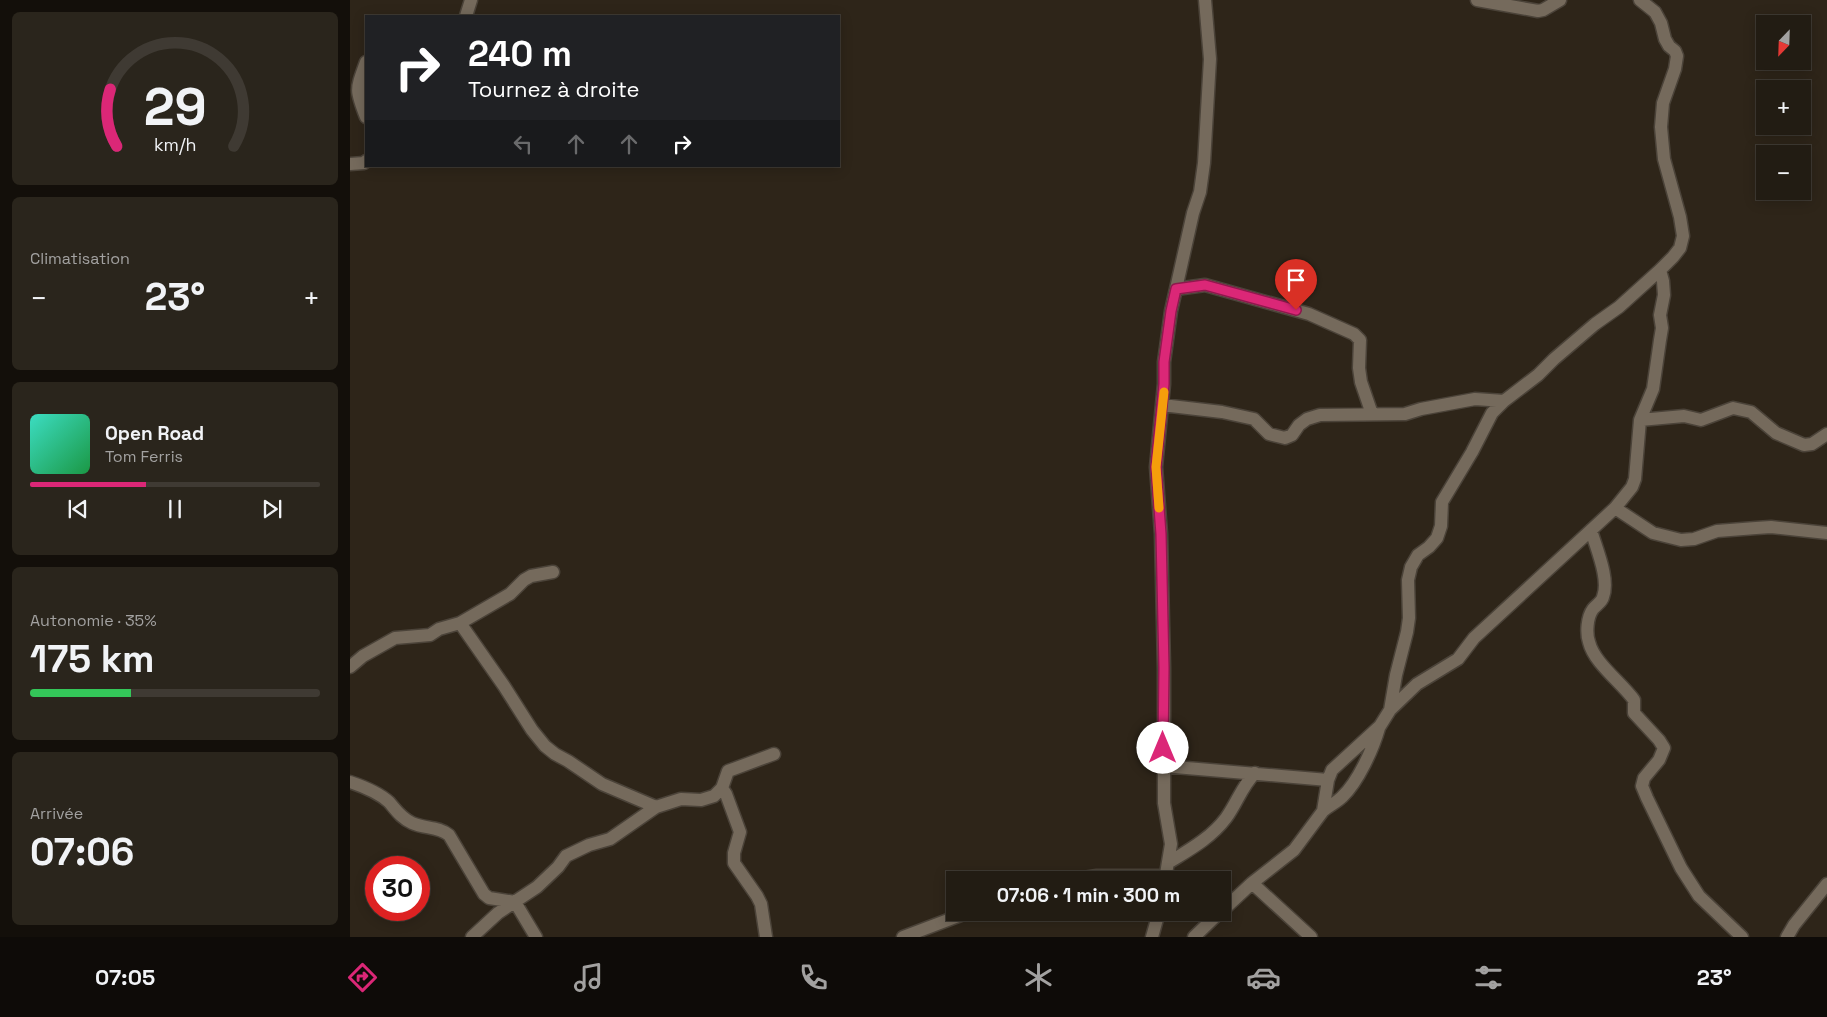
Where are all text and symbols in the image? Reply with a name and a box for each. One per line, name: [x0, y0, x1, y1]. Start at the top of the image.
north arrow: [1756, 15, 1811, 70]
map controls: [1756, 15, 1811, 200]
text: 240 m: [468, 32, 572, 76]
icon: right: [385, 35, 450, 100]
text: 29: [144, 74, 206, 140]
text: Tournez à droite: [468, 75, 639, 103]
button: +: [1756, 80, 1811, 135]
icon: left: [509, 130, 537, 158]
icon: ahead: [562, 130, 590, 158]
icon: ahead: [615, 130, 643, 158]
icon: right: [668, 130, 696, 158]
text: km/h: [154, 133, 196, 156]
button: −: [1756, 145, 1811, 200]
text: Climatisation: [30, 248, 130, 269]
pin: [1275, 259, 1317, 310]
icon: arrive: [1282, 266, 1310, 294]
text: 23°: [145, 273, 205, 321]
text: −: [30, 280, 47, 316]
text: +: [303, 280, 320, 316]
text: Open Road: [105, 421, 204, 446]
text: Tom Ferris: [105, 446, 183, 467]
icon: previous: [64, 495, 92, 523]
icon: pause: [161, 495, 189, 523]
icon: next: [258, 495, 286, 523]
text: Autonomie · 35%: [30, 610, 157, 631]
text: 175 km: [30, 635, 155, 683]
position arrow: [1136, 721, 1188, 773]
text: Arrivée: [30, 803, 83, 824]
text: 07:06: [30, 828, 134, 876]
speed limit sign: 30: [365, 856, 430, 921]
text: 07:06 · 1 min · 300 m: [997, 883, 1180, 908]
icon: directions: [345, 960, 380, 995]
icon: music: [571, 960, 606, 995]
icon: phone: [796, 960, 831, 995]
icon: climate: [1021, 960, 1056, 995]
icon: car: [1246, 960, 1281, 995]
icon: filters: [1471, 960, 1506, 995]
text: 07:05: [95, 963, 155, 991]
text: 23°: [1697, 963, 1732, 991]

